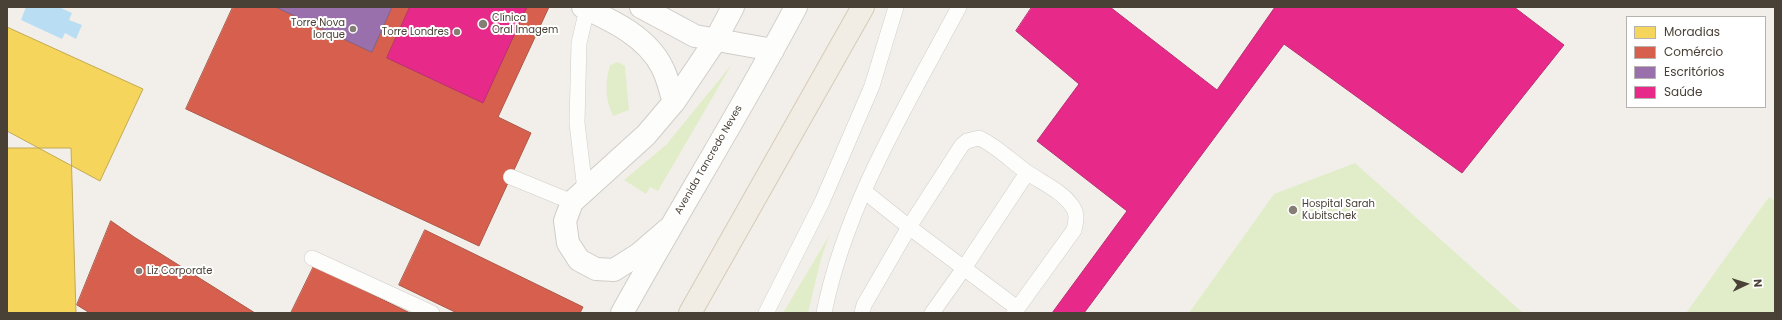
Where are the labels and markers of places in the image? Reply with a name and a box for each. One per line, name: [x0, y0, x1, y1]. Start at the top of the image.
place label: Clínica Oral Imagem: [492, 12, 558, 36]
place label: Torre Nova Iorque: [291, 17, 345, 40]
marker: Clínica Oral Imagem: [477, 18, 489, 30]
marker: Torre Nova Iorque: [348, 24, 358, 34]
place label: Torre Londres: [382, 26, 449, 38]
marker: Torre Londres: [452, 27, 462, 37]
place label: Hospital Sarah Kubitschek: [1302, 198, 1375, 222]
marker: Hospital Sarah Kubitschek: [1287, 204, 1299, 216]
place label: Liz Corporate: [147, 265, 212, 277]
marker: Liz Corporate: [134, 266, 144, 276]

